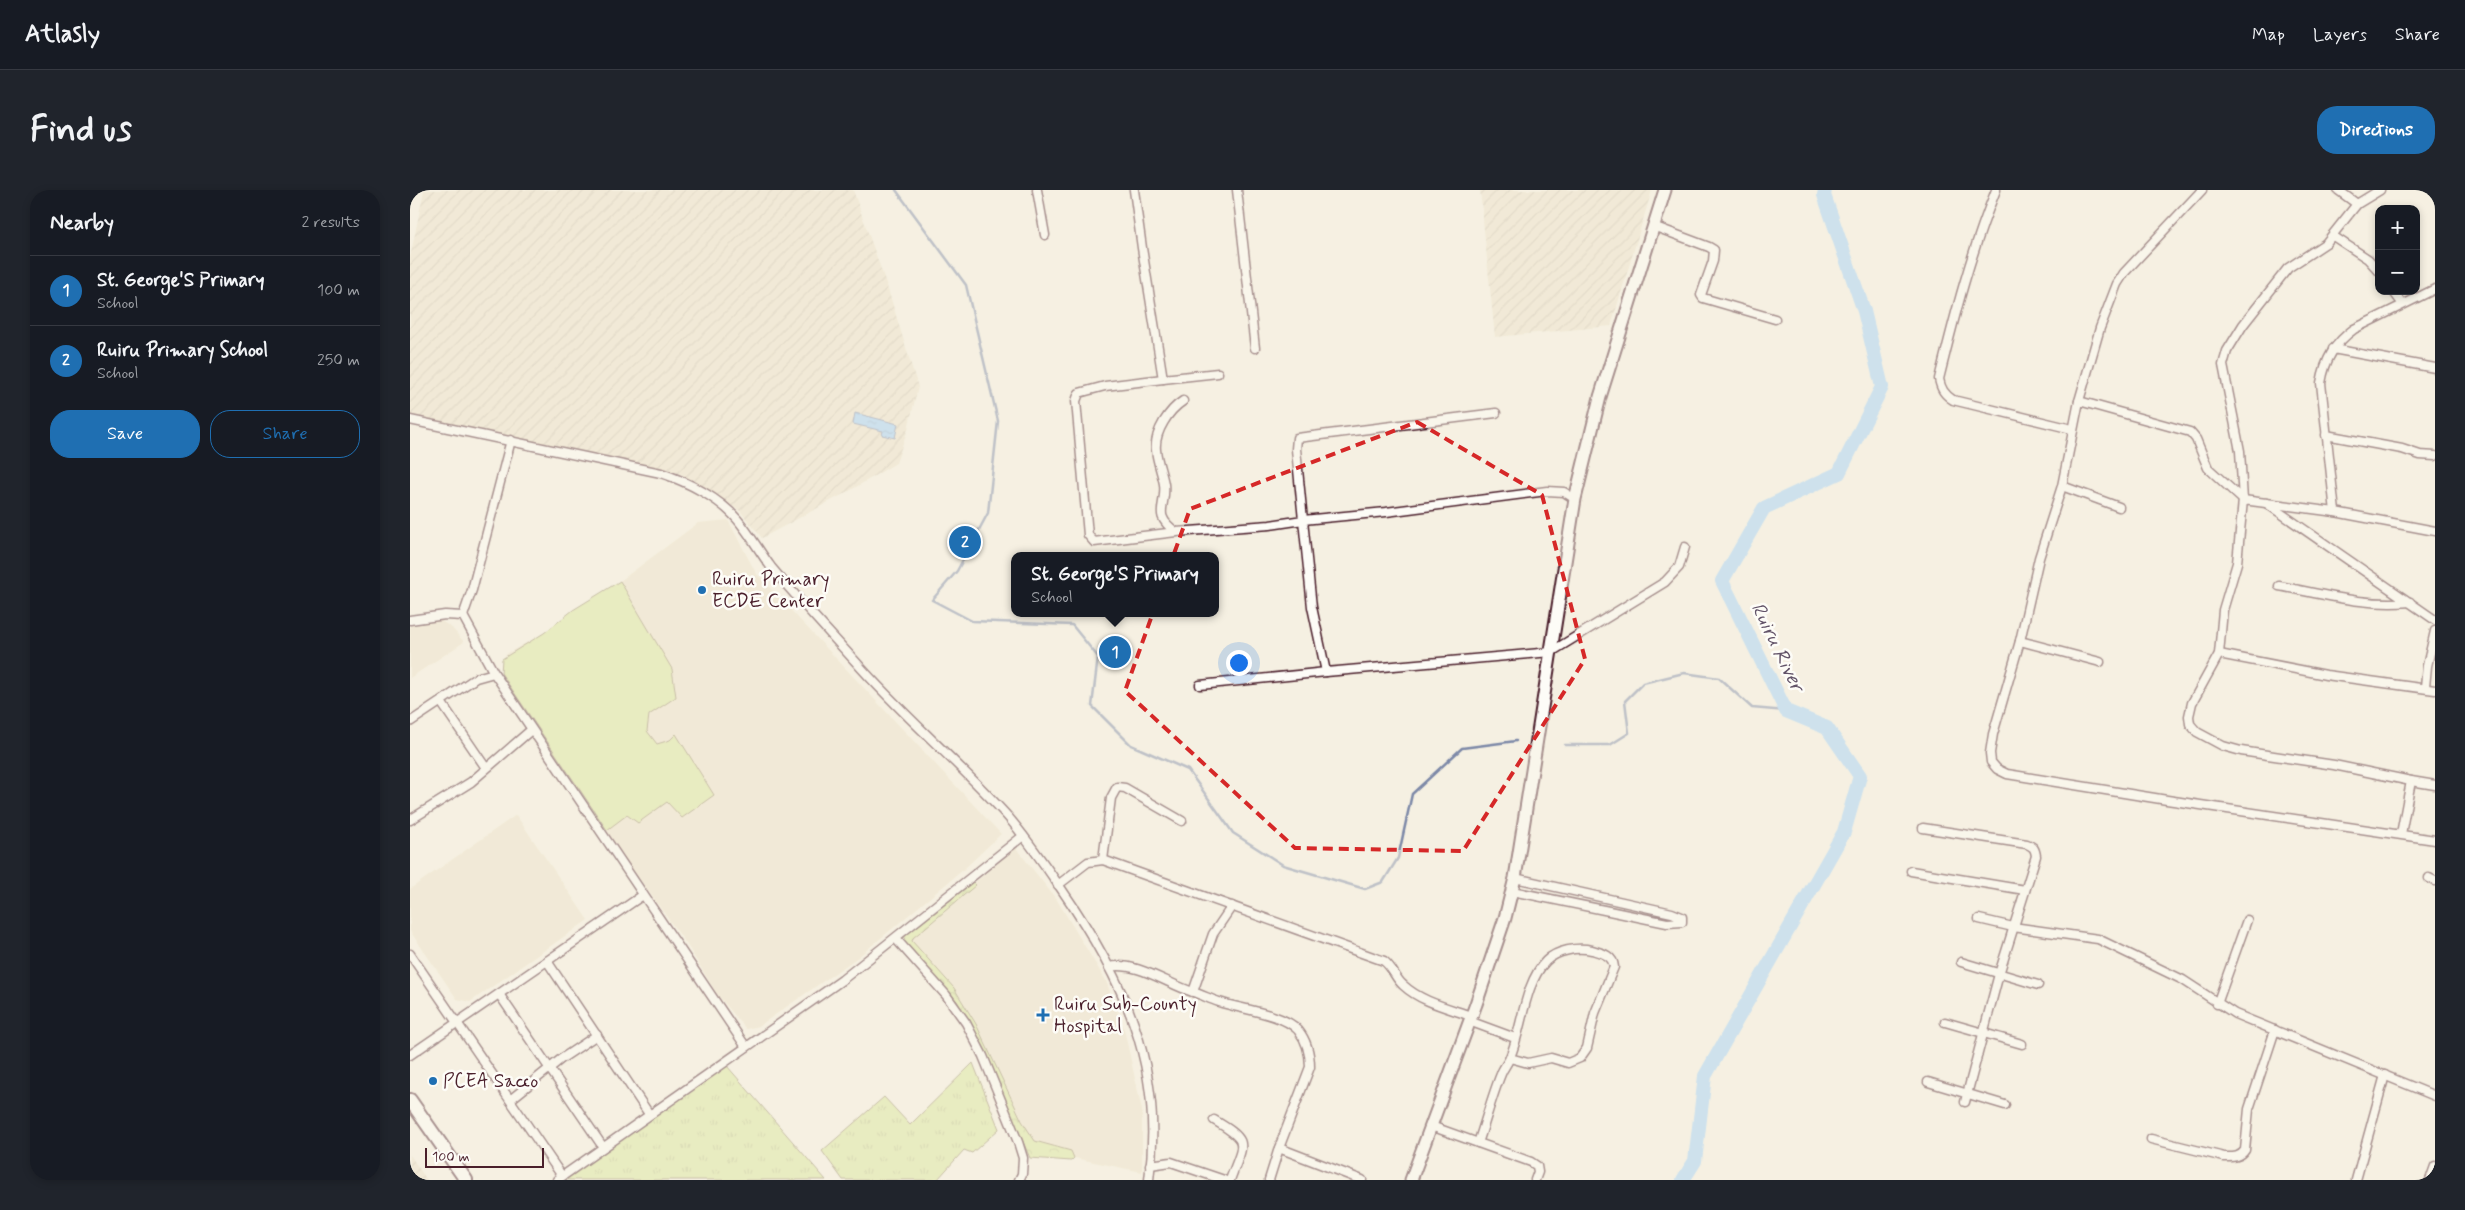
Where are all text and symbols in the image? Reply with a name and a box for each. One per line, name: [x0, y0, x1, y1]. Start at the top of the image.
text: Atlasly: [25, 19, 100, 50]
text: Map: [2252, 23, 2285, 47]
text: Layers: [2313, 23, 2367, 47]
text: Share: [2395, 23, 2440, 47]
button: Directions: [2317, 106, 2435, 154]
text: Find us: [30, 107, 132, 153]
map controls: [2375, 205, 2420, 295]
button: +: [2375, 205, 2420, 250]
text: Nearby: [50, 209, 114, 237]
text: 2 results: [302, 212, 360, 233]
button: −: [2375, 250, 2420, 295]
text: St. George'S Primary: [97, 268, 265, 293]
text: 1: [62, 280, 70, 301]
text: 100 m: [317, 280, 360, 301]
text: School: [97, 293, 138, 314]
text: Ruiru Primary School: [97, 338, 268, 363]
text: 2: [62, 350, 70, 371]
text: 250 m: [317, 350, 360, 371]
text: School: [97, 363, 138, 384]
button: Save: [50, 410, 200, 458]
button: Share: [210, 410, 360, 458]
pin: 2: [949, 523, 981, 561]
popup: [1011, 552, 1219, 617]
text: St. George'S Primary: [1031, 562, 1199, 587]
place label: Ruiru Primary ECDE Center: [712, 567, 830, 614]
marker: Ruiru Primary ECDE Center: [696, 584, 708, 596]
text: School: [1031, 587, 1073, 608]
water label: Ruiru River: [1744, 598, 1811, 698]
pin: 1: [1099, 633, 1131, 671]
your location: [1226, 650, 1252, 676]
place label: Ruiru Sub-County Hospital: [1054, 992, 1197, 1039]
marker: Ruiru Sub-County Hospital: [1036, 1008, 1050, 1022]
place label: PCEA Sacco: [443, 1069, 538, 1094]
marker: PCEA Sacco: [427, 1075, 439, 1087]
scale bar: [425, 1145, 544, 1168]
text: 100 m: [432, 1148, 470, 1166]

